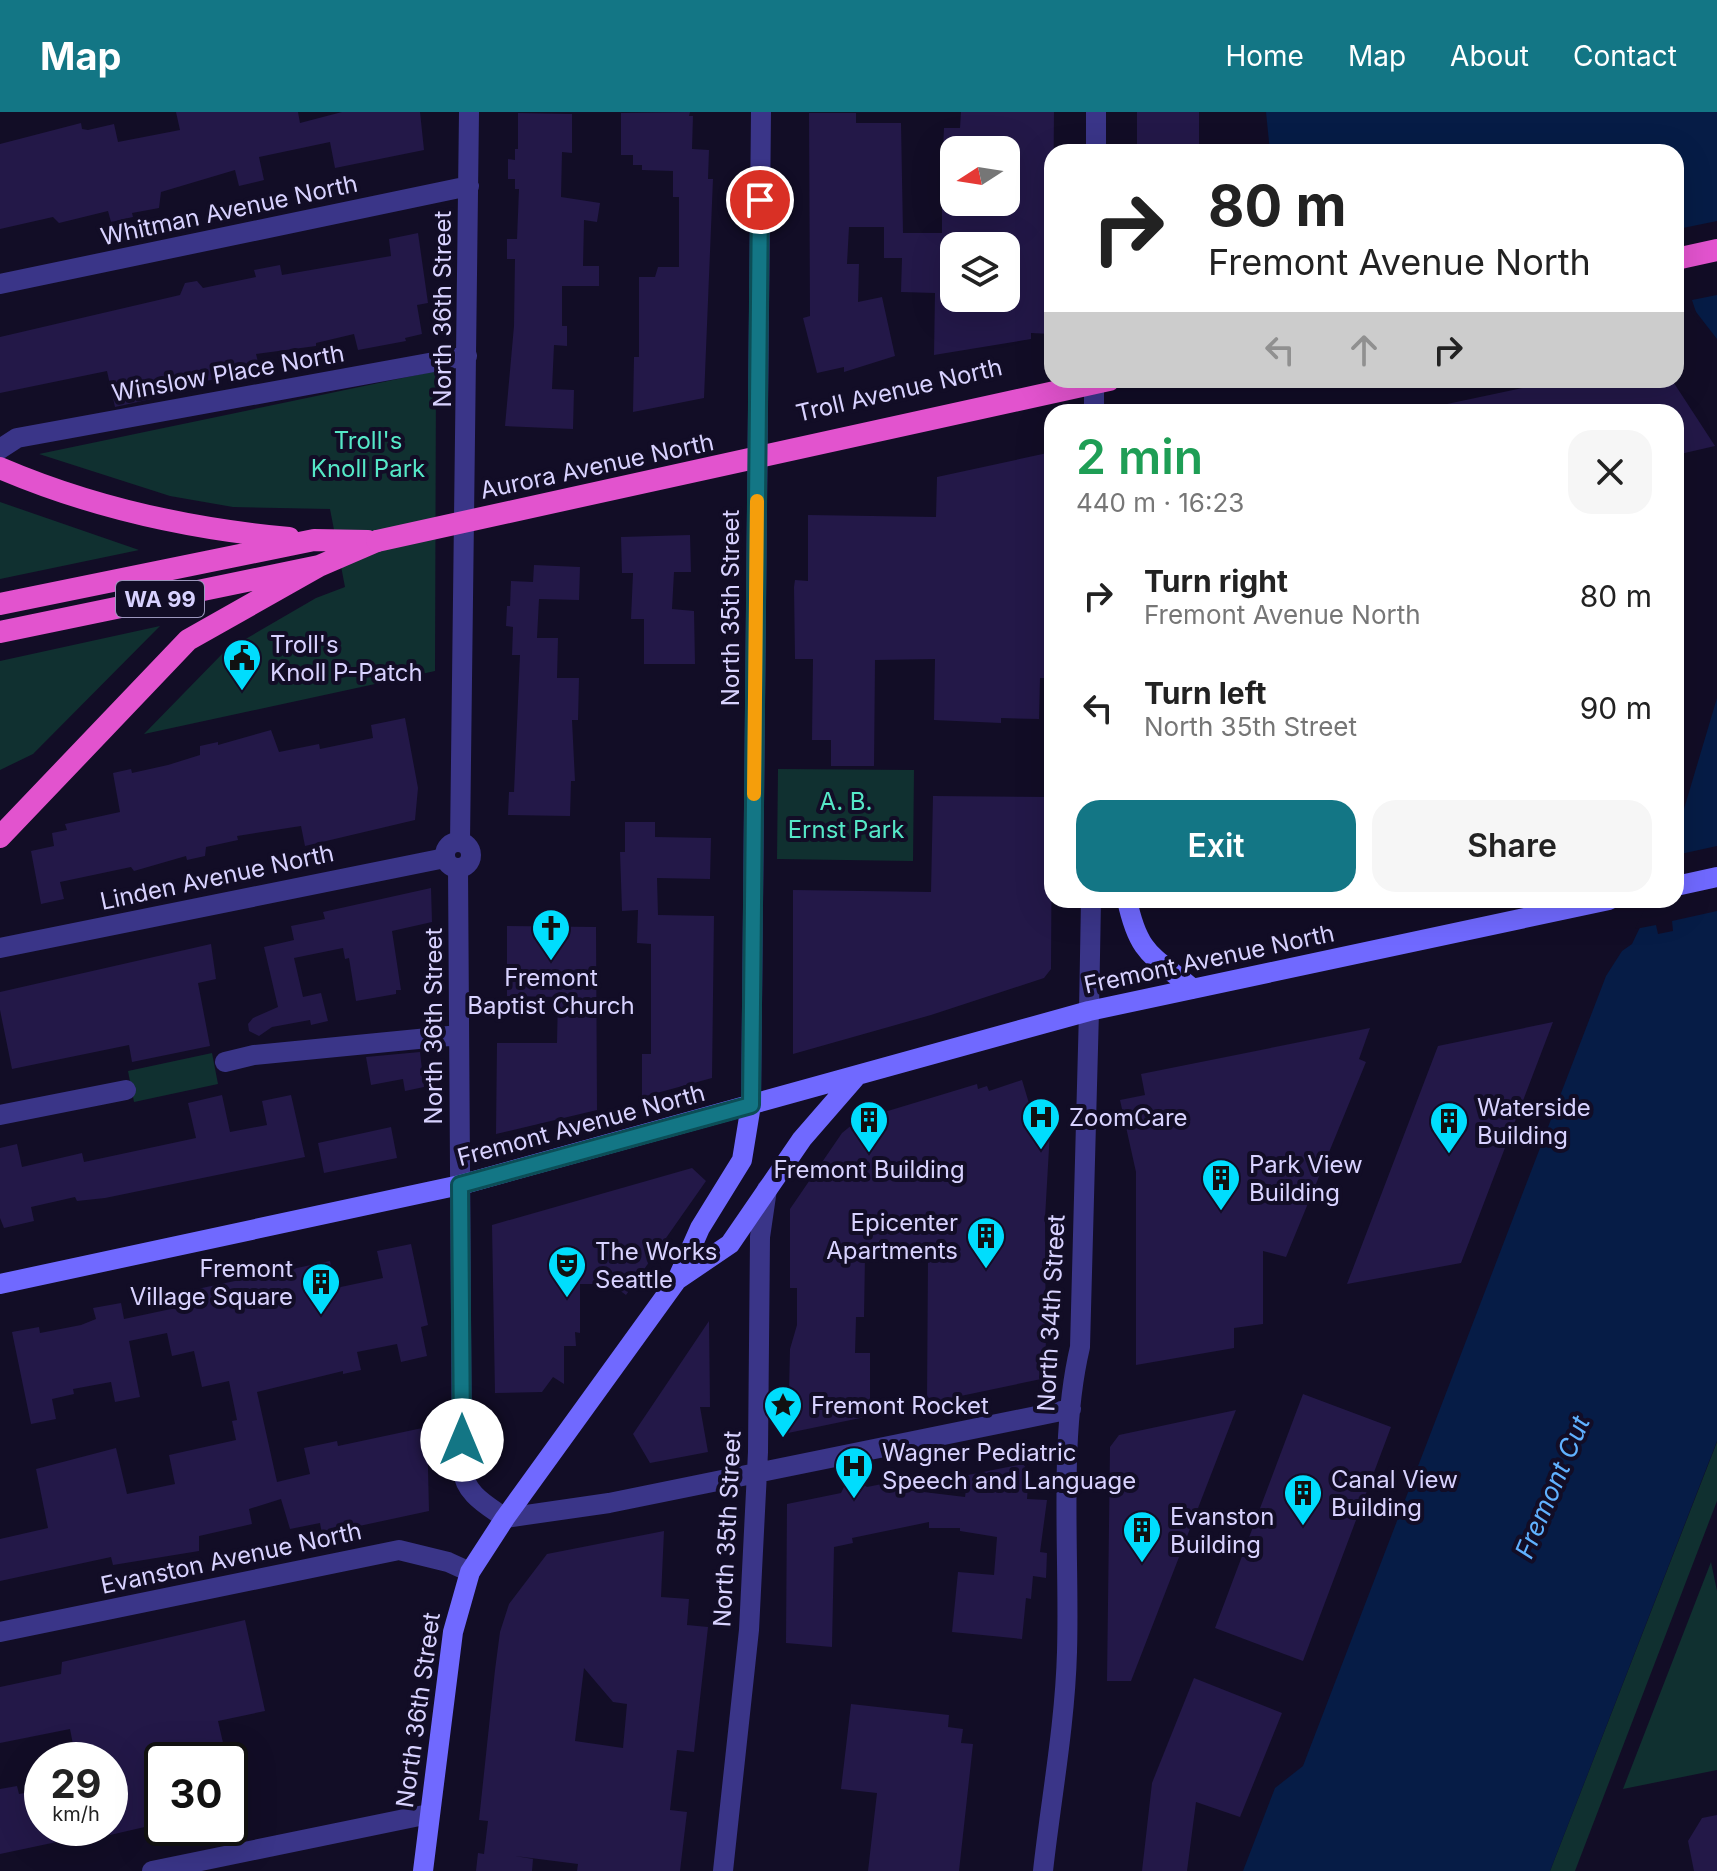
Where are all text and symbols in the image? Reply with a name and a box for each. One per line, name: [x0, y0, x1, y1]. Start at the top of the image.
text: Map: [40, 33, 121, 79]
text: Home: [1225, 39, 1304, 73]
text: Map: [1348, 39, 1406, 73]
text: About: [1450, 39, 1529, 73]
text: Contact: [1573, 39, 1677, 73]
north arrow: [940, 136, 1020, 216]
map controls: [940, 136, 1020, 312]
pin: [726, 166, 794, 234]
street label: Whitman Avenue North: [98, 169, 360, 251]
text: 80 m: [1208, 172, 1347, 240]
icon: right: [1076, 176, 1180, 280]
icon: arrive: [738, 178, 782, 222]
street label: North 36th Street: [428, 210, 457, 407]
button: layers: [940, 232, 1020, 312]
text: Fremont Avenue North: [1208, 240, 1591, 284]
icon: left: [1258, 328, 1302, 372]
icon: ahead: [1342, 328, 1386, 372]
icon: right: [1426, 328, 1470, 372]
street label: Winslow Place North: [110, 338, 346, 408]
street label: Troll Avenue North: [793, 352, 1005, 428]
park label: Troll's Knoll Park: [311, 426, 425, 483]
street label: Aurora Avenue North: [478, 427, 716, 505]
text: 2 min: [1076, 427, 1203, 486]
button: close: [1568, 430, 1652, 514]
text: 440 m · 16:23: [1076, 487, 1244, 518]
street label: North 35th Street: [716, 510, 745, 706]
text: Turn right: [1144, 563, 1288, 599]
icon: right: [1076, 574, 1120, 618]
text: 80 m: [1580, 578, 1652, 614]
road number: WA 99: [116, 581, 204, 617]
text: Fremont Avenue North: [1144, 599, 1421, 630]
place label: Troll's Knoll P-Patch: [270, 630, 423, 687]
public building icon: Troll's Knoll P-Patch: [221, 637, 263, 692]
text: Turn left: [1144, 675, 1266, 711]
icon: left: [1076, 686, 1120, 730]
text: 90 m: [1580, 690, 1652, 726]
text: North 35th Street: [1144, 711, 1357, 742]
park label: A. B. Ernst Park: [788, 787, 904, 844]
button: Exit: [1076, 800, 1356, 892]
button: Share: [1372, 800, 1652, 892]
street label: Linden Avenue North: [98, 838, 336, 916]
church icon: Fremont Baptist Church: [530, 907, 572, 962]
street label: Fremont Avenue North: [1081, 918, 1337, 1000]
street label: North 36th Street: [419, 927, 448, 1124]
place label: Fremont Baptist Church: [467, 963, 635, 1020]
street label: Fremont Avenue North: [454, 1078, 708, 1172]
place label: Waterside Building: [1477, 1093, 1591, 1150]
hospital icon: ZoomCare: [1020, 1096, 1062, 1151]
building icon: Fremont Building: [848, 1099, 890, 1154]
building icon: Waterside Building: [1428, 1100, 1470, 1155]
place label: ZoomCare: [1069, 1103, 1188, 1132]
place label: Park View Building: [1249, 1150, 1363, 1207]
place label: Fremont Building: [773, 1155, 965, 1184]
building icon: Park View Building: [1200, 1157, 1242, 1212]
place label: Epicenter Apartments: [826, 1208, 958, 1265]
street label: North 34th Street: [1031, 1213, 1071, 1412]
building icon: Epicenter Apartments: [965, 1215, 1007, 1270]
place label: The Works Seattle: [595, 1237, 718, 1294]
theatre icon: The Works Seattle: [546, 1244, 588, 1299]
place label: Fremont Village Square: [130, 1254, 293, 1311]
building icon: Fremont Village Square: [300, 1261, 342, 1316]
place icon: Fremont Rocket: [762, 1384, 804, 1439]
place label: Fremont Rocket: [811, 1391, 989, 1420]
position arrow: [420, 1398, 504, 1482]
water label: Fremont Cut: [1508, 1411, 1596, 1563]
street label: North 35th Street: [707, 1430, 747, 1628]
place label: Wagner Pediatric Speech and Language: [882, 1438, 1136, 1495]
hospital icon: Wagner Pediatric Speech and Language: [833, 1445, 875, 1500]
place label: Canal View Building: [1331, 1465, 1458, 1522]
building icon: Canal View Building: [1282, 1472, 1324, 1527]
place label: Evanston Building: [1170, 1502, 1274, 1559]
building icon: Evanston Building: [1121, 1509, 1163, 1564]
street label: Evanston Avenue North: [98, 1516, 364, 1600]
street label: North 36th Street: [390, 1610, 446, 1810]
speed limit sign: 30: [144, 1742, 248, 1846]
text: 29: [50, 1759, 102, 1808]
text: km/h: [52, 1802, 100, 1826]

